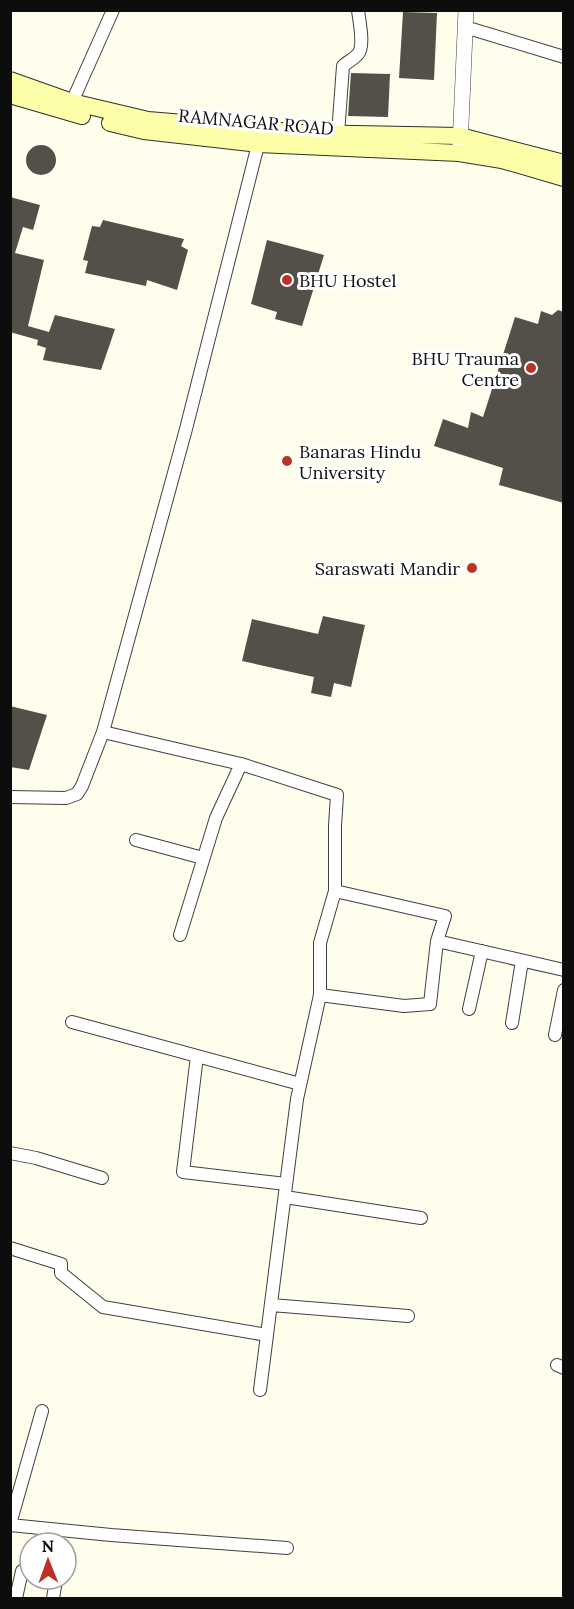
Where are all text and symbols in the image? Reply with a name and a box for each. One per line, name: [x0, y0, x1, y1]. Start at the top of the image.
street label: RAMNAGAR ROAD: [177, 104, 335, 140]
place label: BHU Hostel: [299, 269, 397, 292]
marker: BHU Hostel: [280, 273, 294, 287]
place label: BHU Trauma Centre: [411, 347, 519, 391]
marker: BHU Trauma Centre: [524, 361, 538, 375]
place label: Banaras Hindu University: [299, 440, 421, 484]
marker: Banaras Hindu University: [280, 454, 294, 468]
place label: Saraswati Mandir: [315, 557, 460, 580]
marker: Saraswati Mandir: [465, 561, 479, 575]
north arrow: [18, 1531, 78, 1591]
text: N: [41, 1536, 54, 1556]

